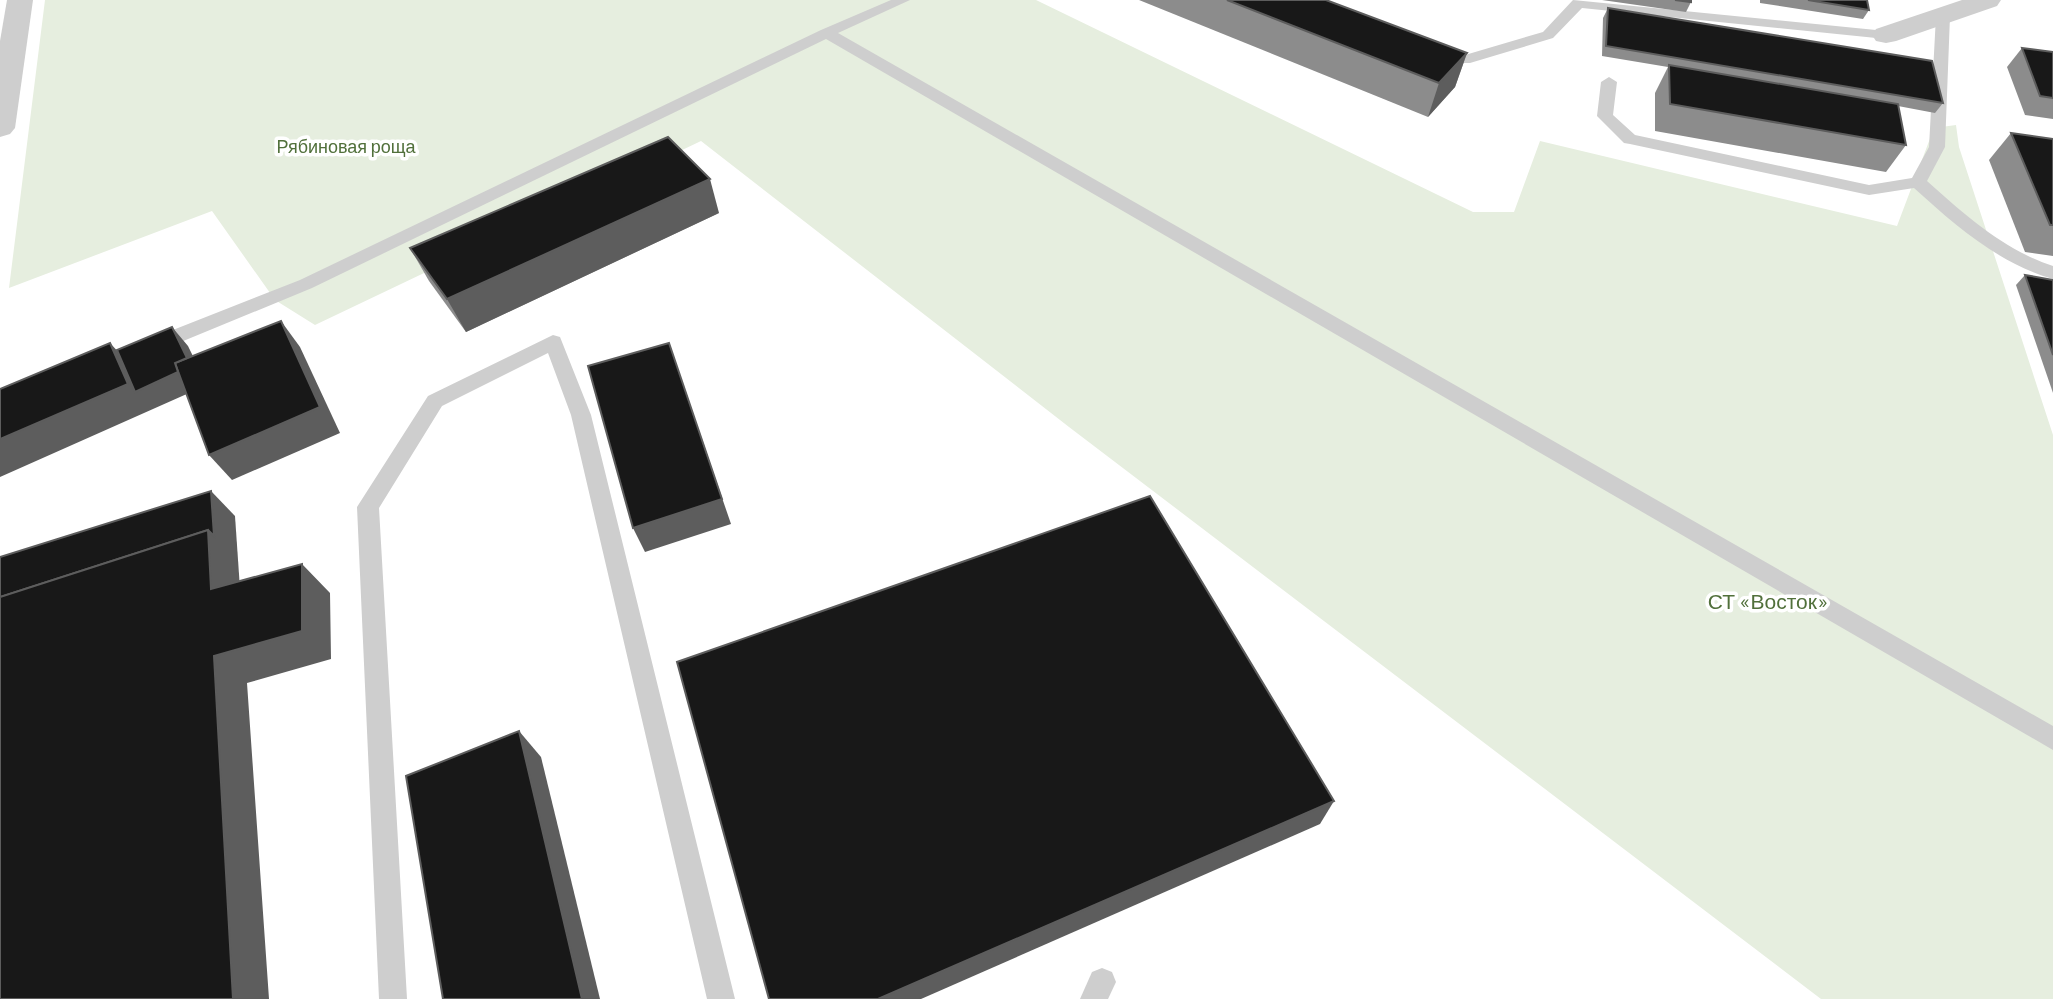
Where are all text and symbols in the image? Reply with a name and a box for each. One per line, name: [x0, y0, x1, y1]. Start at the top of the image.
park label: Рябиновая роща: [276, 135, 417, 157]
park label: СТ «Восток»: [1708, 588, 1828, 613]

